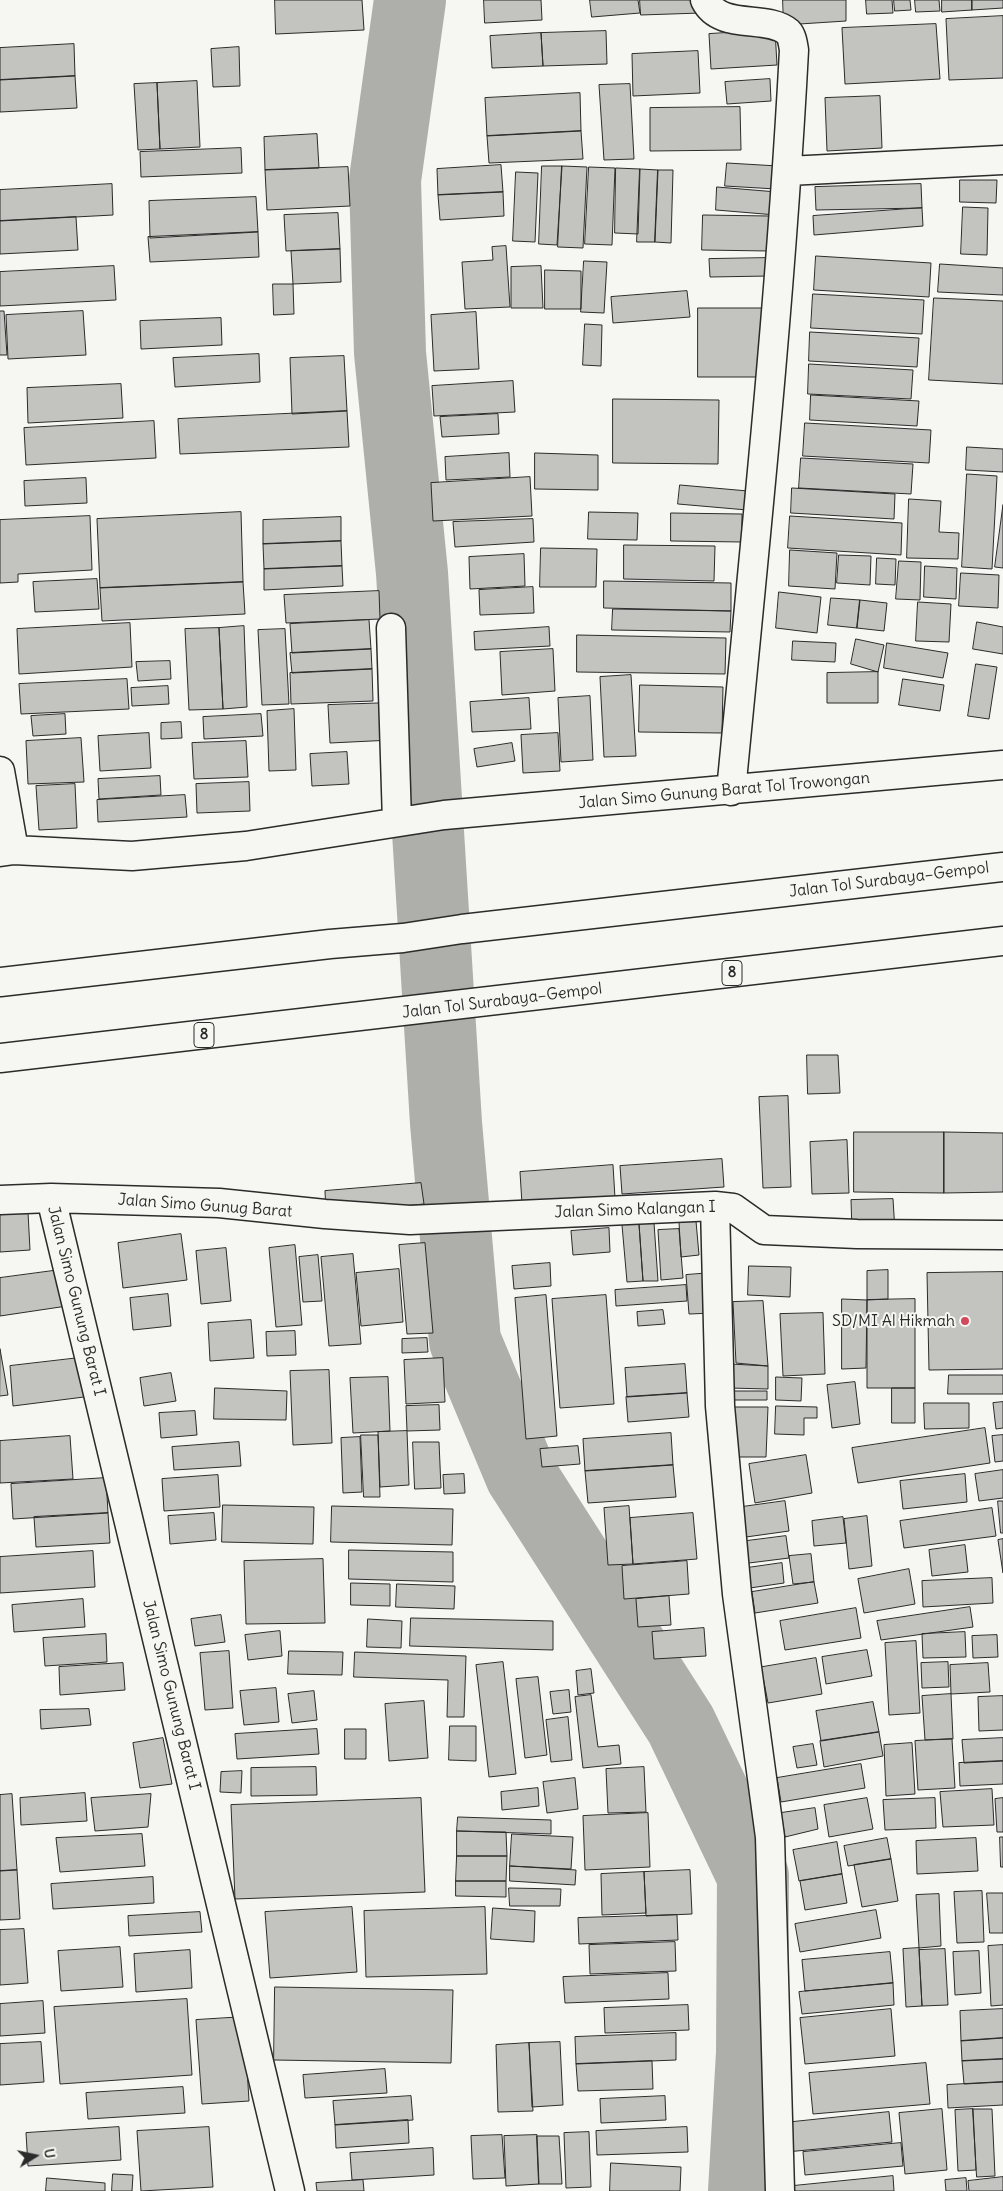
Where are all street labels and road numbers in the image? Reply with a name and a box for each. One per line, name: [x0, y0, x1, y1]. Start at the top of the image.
street label: Jalan Simo Gunung Barat Tol Trowongan: [577, 769, 871, 813]
street label: Jalan Tol Surabaya–Gempol: [788, 858, 990, 902]
road number: 8: [722, 960, 742, 986]
street label: Jalan Tol Surabaya–Gempol: [401, 979, 603, 1023]
road number: 8: [194, 1022, 214, 1048]
street label: Jalan Simo Gunug Barat: [117, 1190, 293, 1222]
street label: Jalan Simo Kalangan I: [554, 1198, 716, 1222]
street label: Jalan Simo Gunung Barat I: [43, 1204, 109, 1398]
street label: Jalan Simo Gunung Barat I: [138, 1598, 204, 1792]

